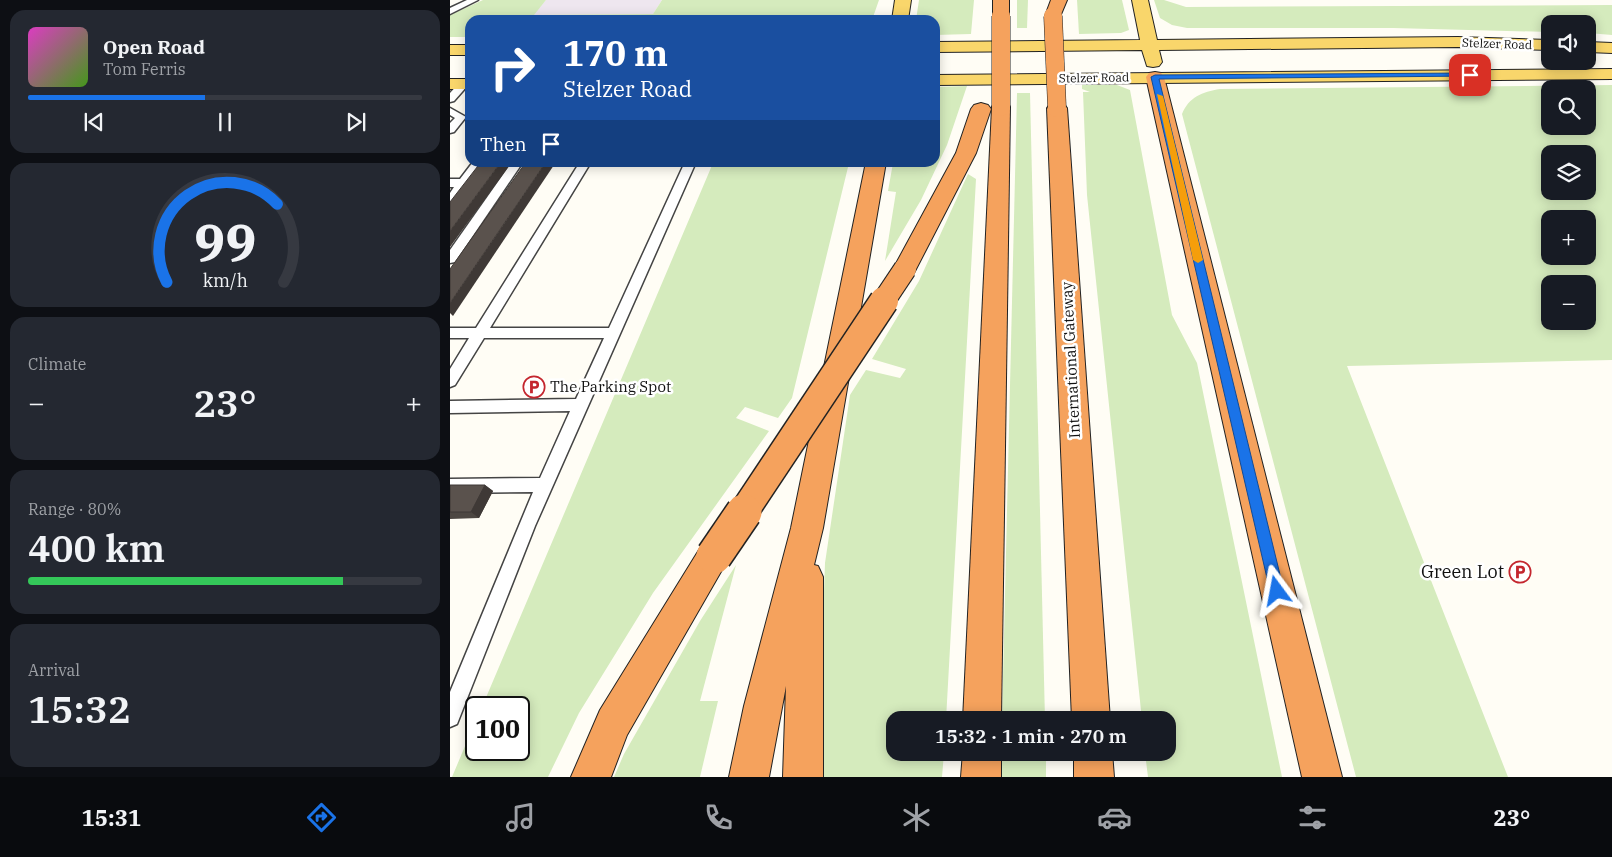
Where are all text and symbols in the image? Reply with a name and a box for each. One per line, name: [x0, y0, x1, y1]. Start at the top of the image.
map controls: [1541, 15, 1596, 330]
button: sound: [1541, 15, 1596, 70]
text: 170 m: [563, 30, 668, 76]
text: Open Road: [103, 35, 205, 59]
icon: right: [480, 35, 545, 100]
street label: Stelzer Road: [1462, 35, 1532, 52]
pin: [1449, 54, 1491, 96]
text: Tom Ferris: [103, 59, 186, 79]
icon: arrive: [1456, 61, 1484, 89]
street label: Stelzer Road: [1059, 69, 1129, 86]
text: Stelzer Road: [563, 74, 692, 103]
button: search: [1541, 80, 1596, 135]
icon: previous: [80, 108, 108, 136]
icon: pause: [211, 108, 239, 136]
icon: next: [342, 108, 370, 136]
icon: arrive: [537, 130, 565, 158]
text: Then: [480, 132, 527, 156]
button: layers: [1541, 145, 1596, 200]
text: 99: [194, 208, 256, 275]
button: +: [1541, 210, 1596, 265]
text: km/h: [202, 269, 248, 292]
button: −: [1541, 275, 1596, 330]
street label: International Gateway: [1057, 281, 1084, 439]
text: Climate: [28, 354, 86, 374]
parking icon: The Parking Spot: [522, 375, 546, 399]
place label: The Parking Spot: [550, 377, 671, 396]
text: 23°: [193, 378, 257, 427]
text: −: [28, 384, 45, 421]
text: +: [405, 384, 422, 421]
text: Range · 80%: [28, 499, 121, 519]
text: 400 km: [28, 523, 165, 572]
place label: Green Lot: [1421, 560, 1504, 583]
parking icon: Green Lot: [1508, 560, 1532, 584]
position arrow: [1250, 564, 1302, 616]
text: Arrival: [28, 660, 80, 680]
text: 15:32: [28, 684, 131, 733]
speed limit sign: 100: [465, 696, 530, 761]
text: 15:32 · 1 min · 270 m: [935, 724, 1127, 748]
icon: directions: [304, 800, 339, 835]
icon: music: [503, 800, 538, 835]
icon: phone: [701, 800, 736, 835]
icon: climate: [899, 800, 934, 835]
icon: car: [1097, 800, 1132, 835]
icon: filters: [1295, 800, 1330, 835]
text: 15:31: [82, 803, 141, 832]
text: 23°: [1494, 803, 1530, 832]

